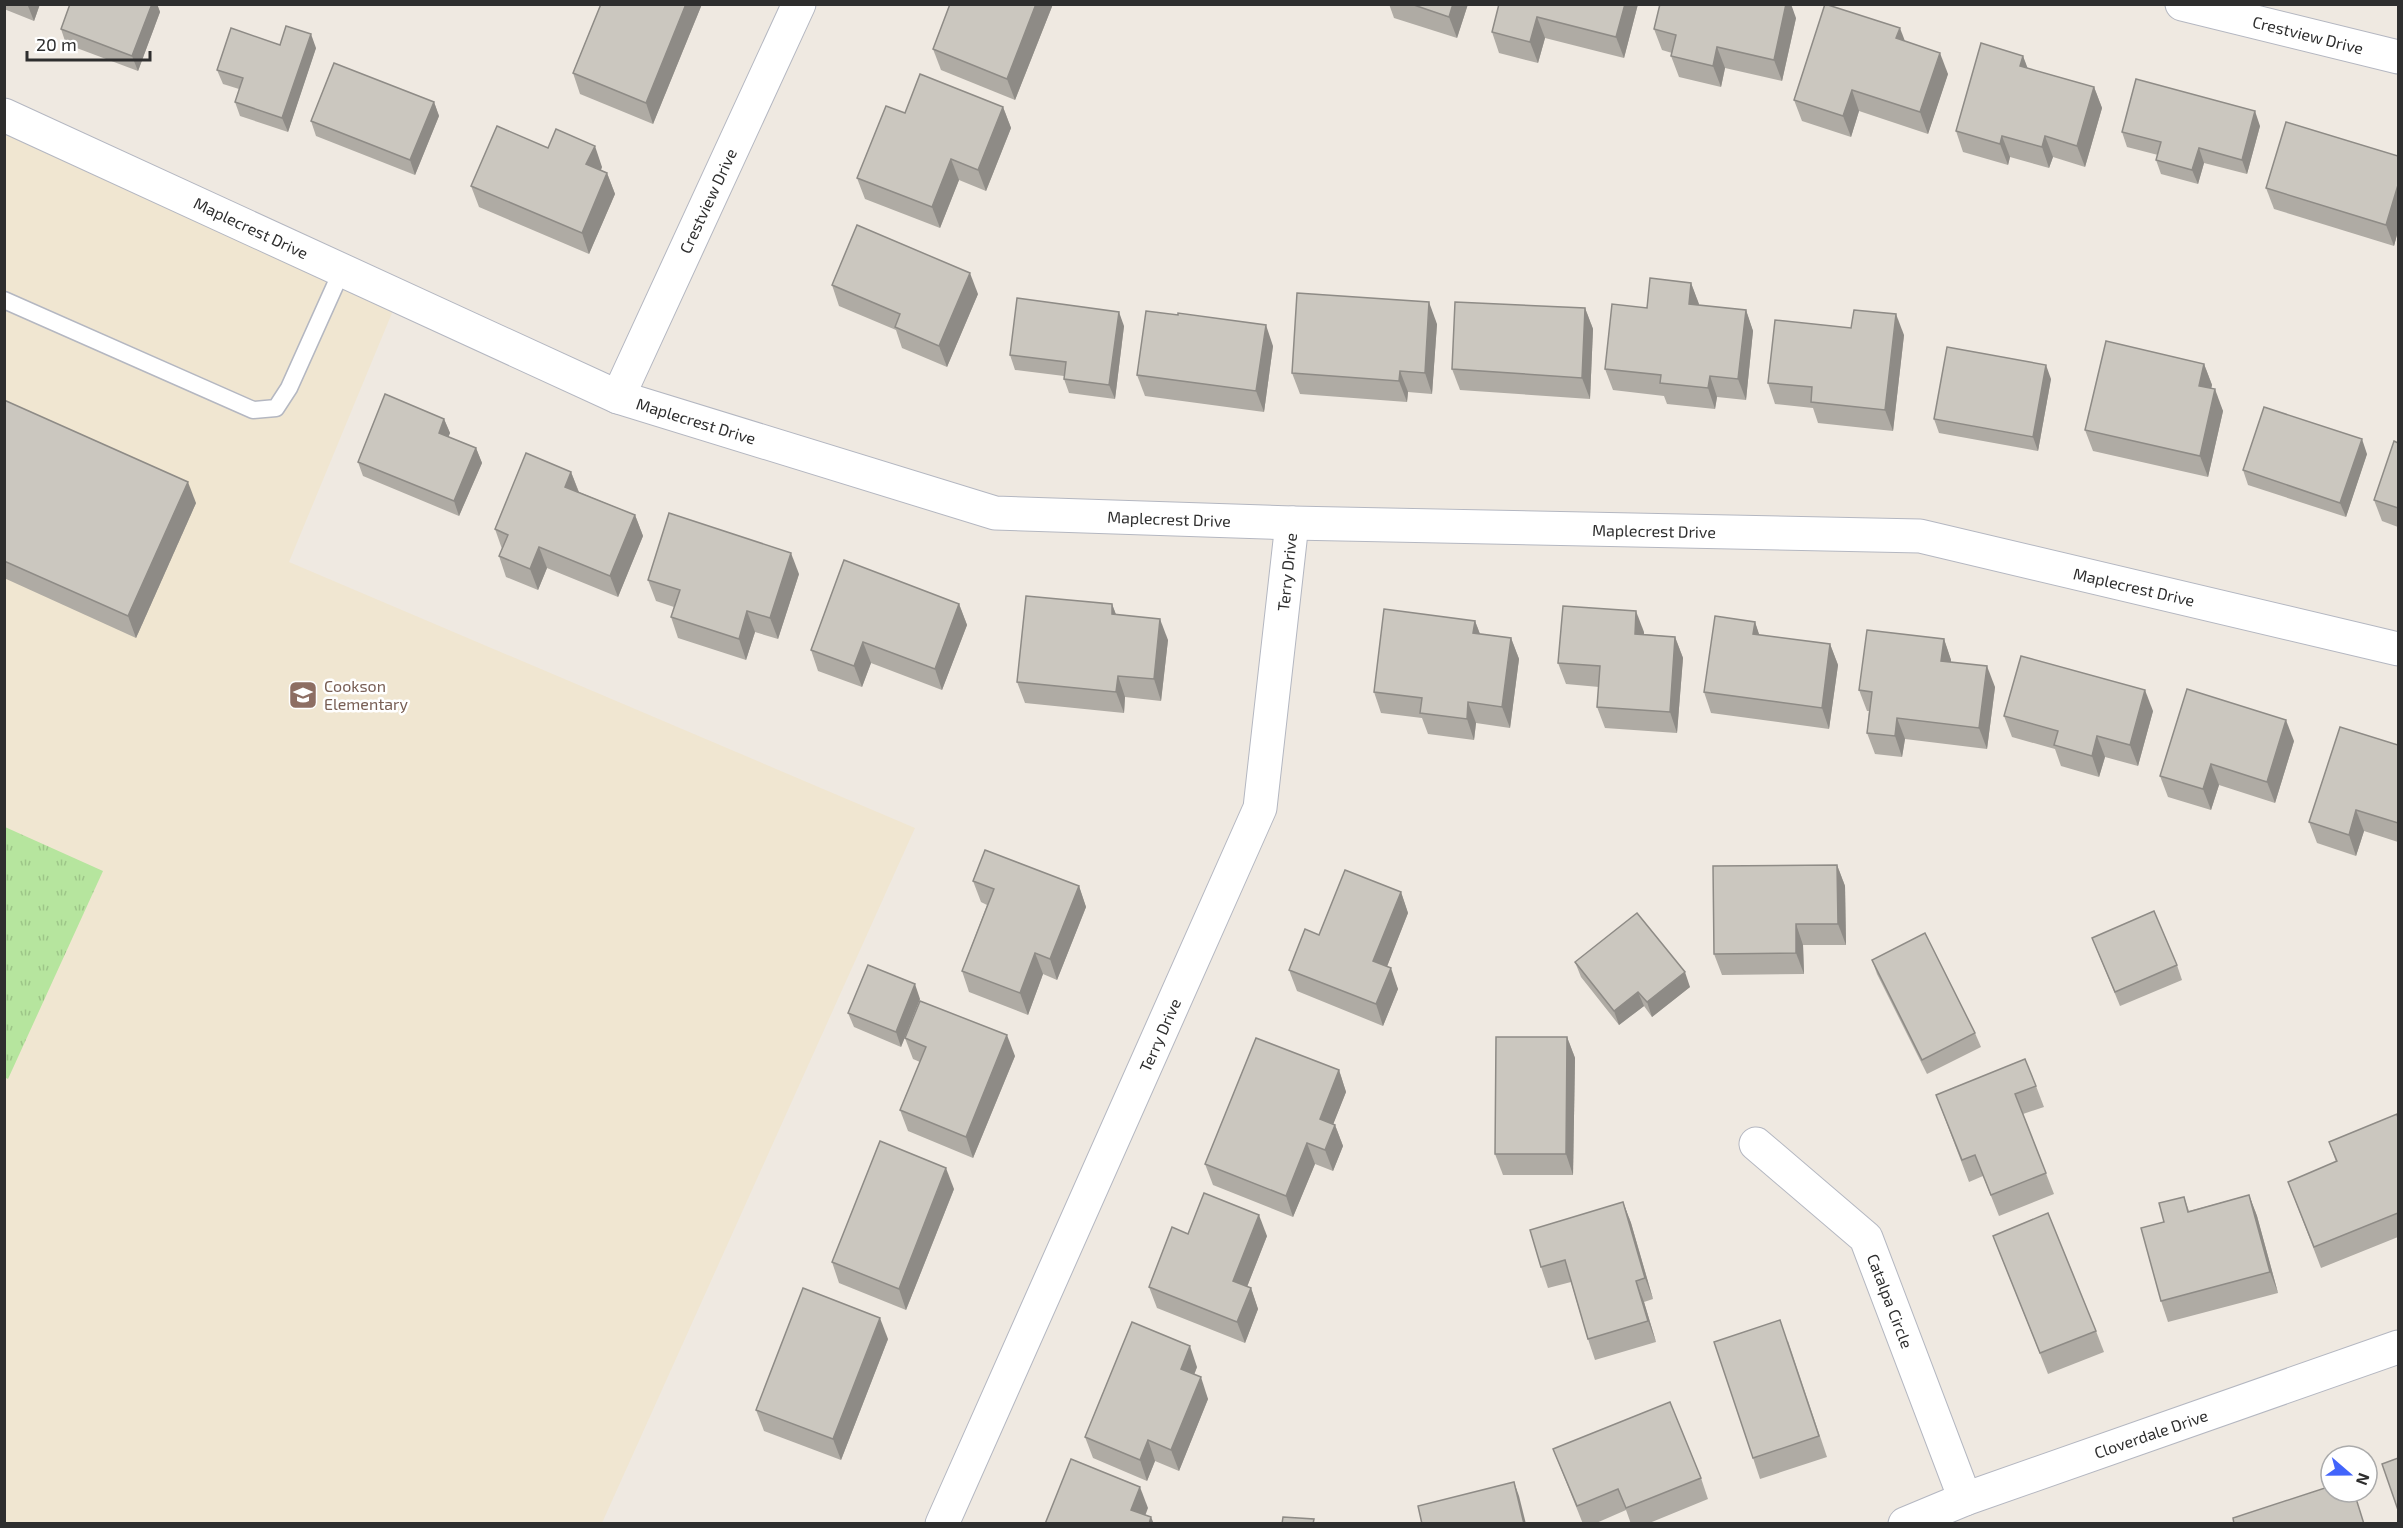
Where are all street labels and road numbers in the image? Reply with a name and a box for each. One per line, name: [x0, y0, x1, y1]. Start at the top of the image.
street label: Crestview Drive: [2251, 12, 2366, 57]
street label: Crestview Drive: [675, 145, 740, 256]
street label: Maplecrest Drive: [191, 193, 311, 262]
street label: Maplecrest Drive: [634, 393, 758, 448]
street label: Maplecrest Drive: [1107, 507, 1231, 530]
street label: Maplecrest Drive: [1592, 520, 1716, 541]
street label: Terry Drive: [1273, 532, 1300, 612]
street label: Maplecrest Drive: [2072, 563, 2197, 610]
street label: Terry Drive: [1135, 995, 1184, 1075]
street label: Catalpa Circle: [1864, 1251, 1917, 1351]
street label: Cloverdale Drive: [2092, 1405, 2210, 1462]

